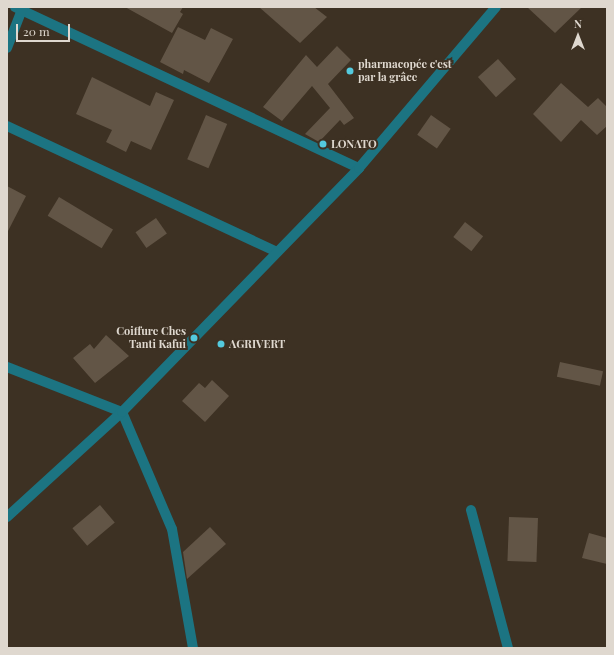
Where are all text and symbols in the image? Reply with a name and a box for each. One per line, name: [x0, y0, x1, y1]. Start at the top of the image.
scale bar: [18, 16, 72, 42]
north arrow: [558, 16, 598, 56]
text: N: [574, 16, 582, 31]
text: 20 m: [23, 23, 50, 39]
place label: pharmacopée c'est par la grâce: [358, 58, 452, 84]
marker: pharmacopée c'est par la grâce: [345, 66, 355, 76]
place label: LONATO: [331, 137, 377, 151]
marker: LONATO: [318, 139, 328, 149]
place label: Coiffure Ches Tanti Kafui: [116, 325, 186, 351]
marker: Coiffure Ches Tanti Kafui: [189, 333, 199, 343]
place label: AGRIVERT: [229, 337, 285, 351]
marker: AGRIVERT: [216, 339, 226, 349]

